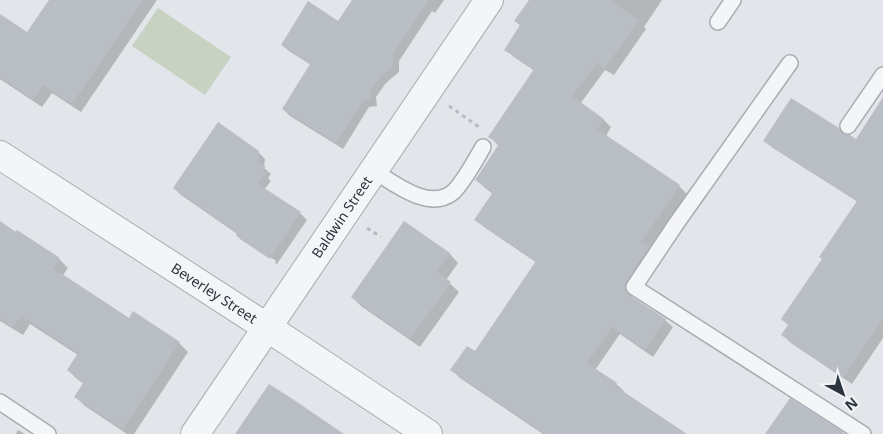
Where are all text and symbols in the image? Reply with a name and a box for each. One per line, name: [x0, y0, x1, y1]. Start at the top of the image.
street label: Baldwin Street: [307, 172, 376, 262]
street label: Beverley Street: [168, 258, 261, 328]
north arrow: [818, 369, 868, 419]
text: N: [841, 393, 862, 415]

